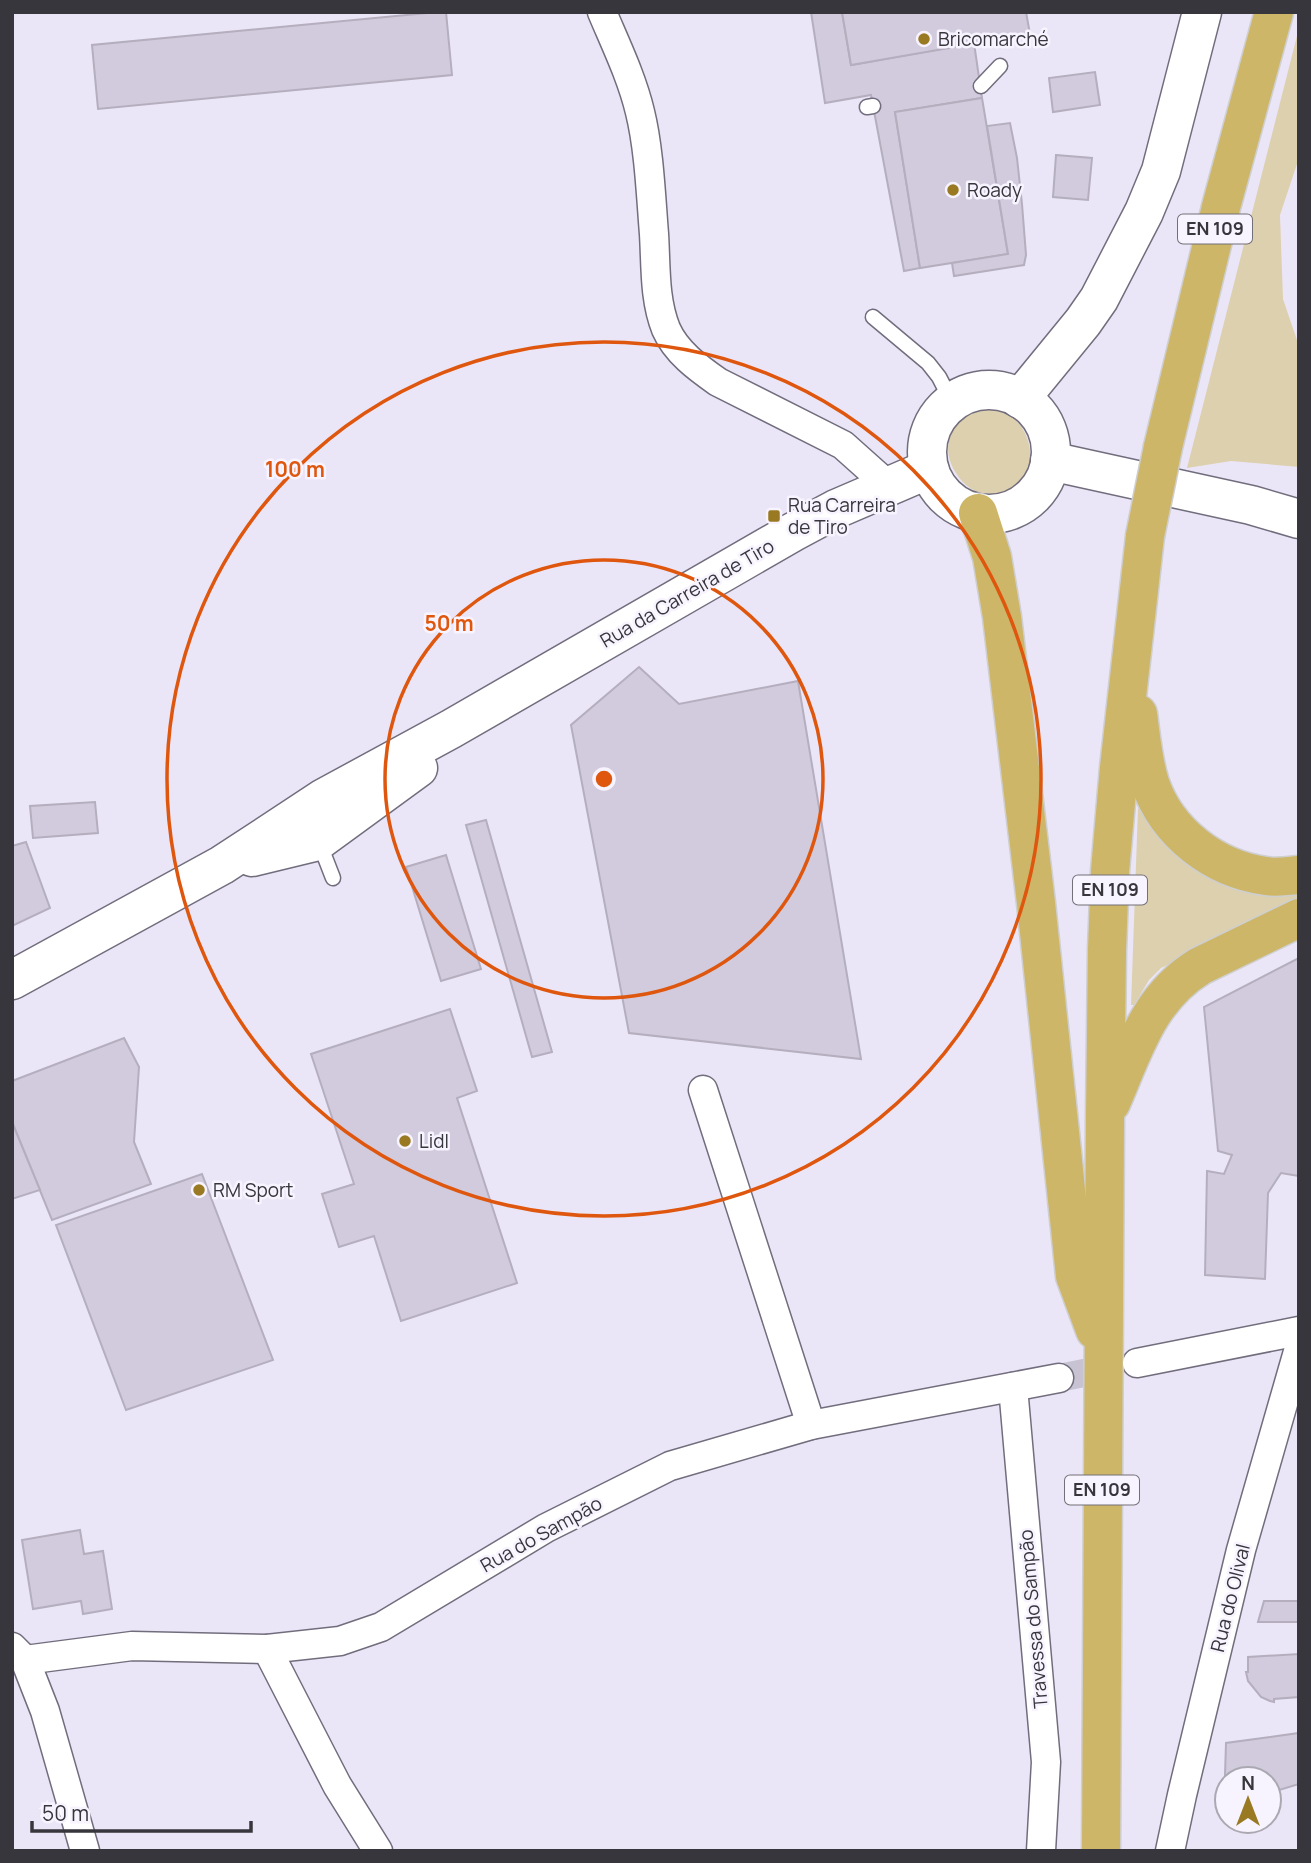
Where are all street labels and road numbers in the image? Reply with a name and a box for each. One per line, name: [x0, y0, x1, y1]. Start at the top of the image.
road number: EN 109: [1178, 214, 1252, 244]
street label: Rua da Carreira de Tiro: [595, 532, 779, 654]
road number: EN 109: [1073, 876, 1147, 904]
road number: EN 109: [1065, 1476, 1139, 1504]
street label: Rua do Sampão: [476, 1490, 606, 1578]
street label: Travessa do Sampão: [1012, 1528, 1054, 1710]
street label: Rua do Olival: [1204, 1541, 1256, 1655]

